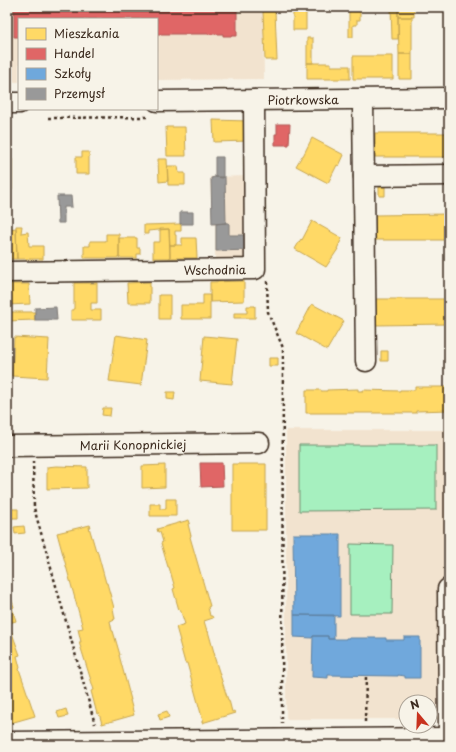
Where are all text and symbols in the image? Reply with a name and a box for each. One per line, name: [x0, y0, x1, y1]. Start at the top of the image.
legend: [18, 18, 158, 110]
text: Mieszkania: [54, 24, 120, 42]
text: Handel: [54, 44, 94, 62]
text: Szkoły: [54, 64, 91, 82]
text: Przemysł: [54, 84, 105, 102]
street label: Piotrkowska: [267, 90, 339, 109]
street label: Wschodnia: [184, 260, 247, 279]
street label: Marii Konopnickiej: [80, 435, 186, 454]
north arrow: [398, 694, 438, 734]
text: N: [408, 695, 422, 714]

